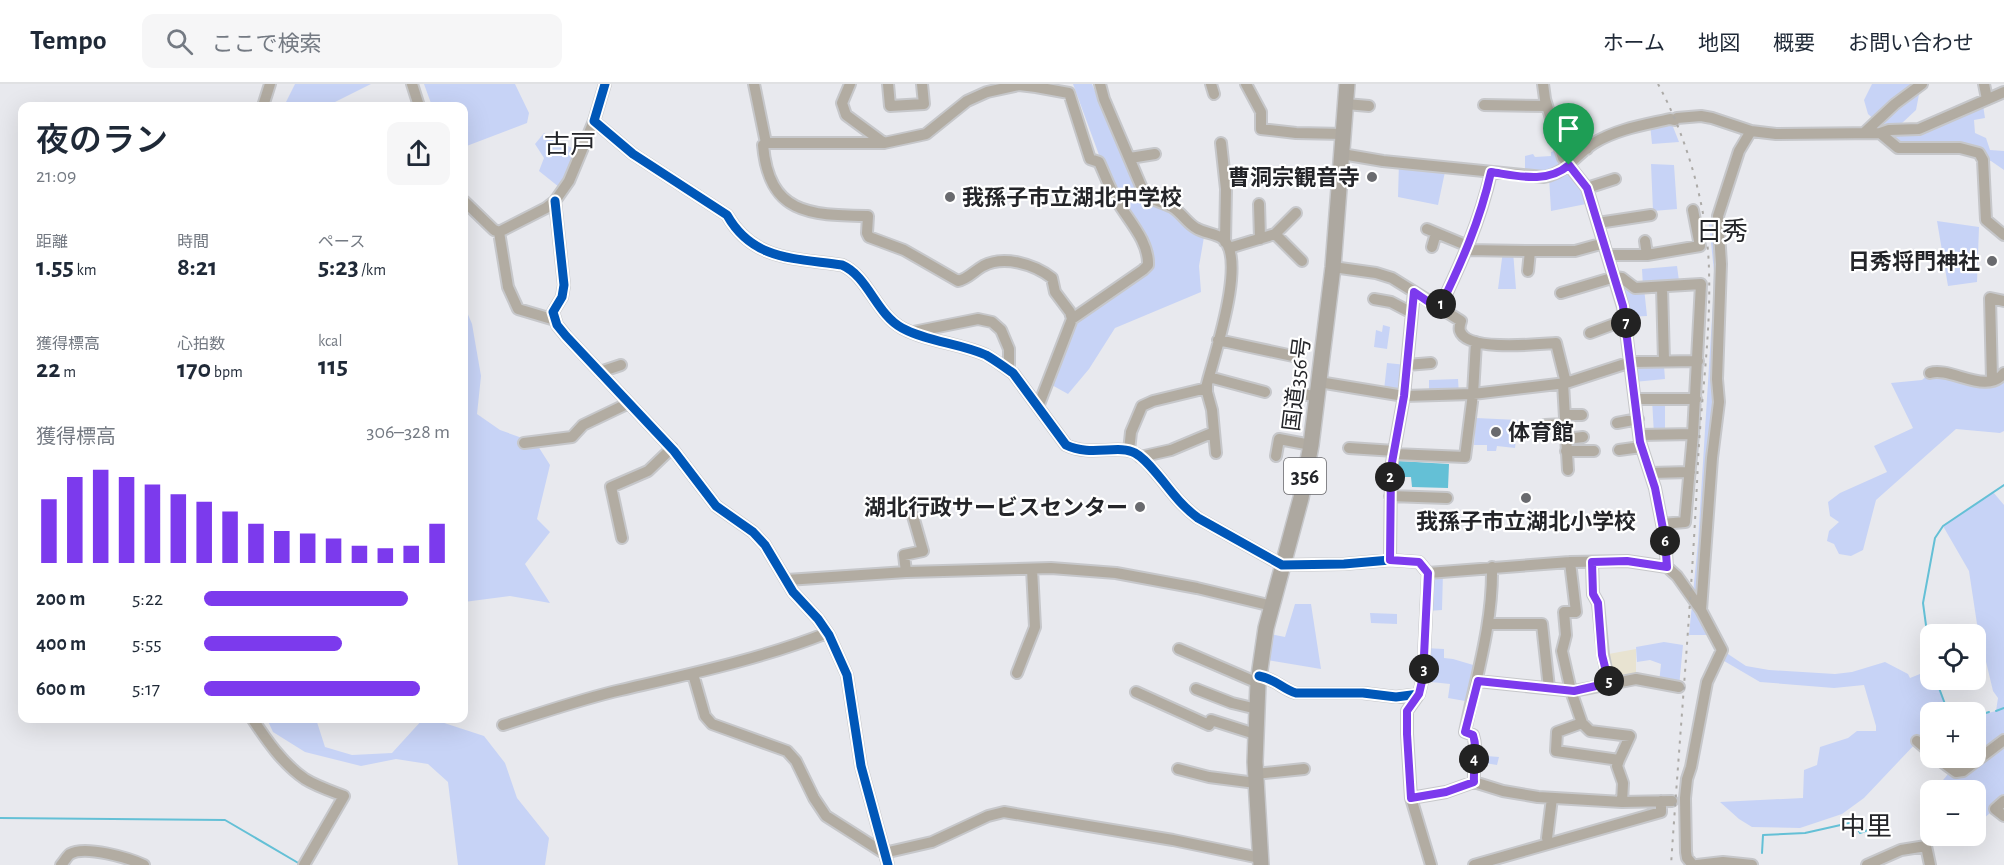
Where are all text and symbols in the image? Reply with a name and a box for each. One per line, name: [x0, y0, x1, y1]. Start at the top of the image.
search box: [142, 14, 562, 68]
icon: search: [163, 25, 196, 58]
text: Tempo: [30, 27, 106, 55]
text: ここで検索: [211, 33, 321, 55]
text: ホーム: [1603, 33, 1665, 54]
text: 地図: [1698, 33, 1740, 54]
text: 概要: [1773, 33, 1815, 54]
text: お問い合わせ: [1848, 33, 1974, 54]
pin: [1543, 103, 1594, 165]
icon: arrive: [1552, 112, 1585, 145]
button: share: [387, 122, 450, 185]
text: 夜のラン: [36, 125, 168, 158]
district label: 古戸: [544, 131, 596, 158]
text: 21:09: [36, 166, 77, 186]
place label: 曹洞宗観音寺: [1228, 166, 1360, 189]
marker: 曹洞宗観音寺: [1365, 170, 1379, 184]
place label: 我孫子市立湖北中学校: [962, 186, 1182, 209]
marker: 我孫子市立湖北中学校: [943, 190, 957, 204]
district label: 日秀: [1696, 218, 1748, 245]
text: 距離: [36, 234, 68, 250]
text: 時間: [177, 234, 209, 250]
text: ペース: [318, 234, 365, 250]
place label: 日秀将門神社: [1848, 250, 1980, 273]
text: 1.55: [36, 254, 74, 280]
text: 8:21: [177, 254, 217, 280]
text: 5:23: [318, 254, 359, 280]
marker: 日秀将門神社: [1985, 254, 1999, 268]
text: km: [74, 262, 97, 278]
text: /km: [359, 262, 386, 278]
pin: 1: [1426, 289, 1456, 319]
text: 1: [1438, 296, 1444, 312]
pin: 7: [1611, 308, 1641, 338]
text: 7: [1623, 315, 1629, 331]
text: kcal: [318, 333, 342, 349]
text: 獲得標高: [36, 336, 100, 352]
text: 心拍数: [177, 336, 225, 352]
street label: 国道356号: [1279, 336, 1314, 432]
text: 115: [318, 353, 348, 379]
text: 22: [36, 356, 61, 382]
text: 170: [177, 356, 211, 382]
text: m: [61, 364, 76, 380]
text: bpm: [211, 364, 243, 380]
place label: 体育館: [1508, 421, 1574, 444]
text: 306–328 m: [366, 422, 450, 442]
marker: 体育館: [1489, 425, 1503, 439]
text: 獲得標高: [36, 427, 116, 447]
road number: 356: [1284, 458, 1326, 494]
pin: 2: [1375, 462, 1405, 492]
text: 2: [1386, 469, 1394, 485]
marker: 我孫子市立湖北小学校: [1519, 491, 1533, 505]
place label: 湖北行政サービスセンター: [864, 496, 1128, 519]
marker: 湖北行政サービスセンター: [1133, 500, 1147, 514]
place label: 我孫子市立湖北小学校: [1416, 510, 1636, 533]
pin: 6: [1650, 526, 1680, 556]
text: 6: [1661, 533, 1669, 549]
text: 200 m: [36, 589, 85, 609]
text: 5:22: [132, 589, 163, 609]
map controls: [1920, 624, 1986, 846]
button: locate: [1920, 624, 1986, 690]
text: 400 m: [36, 634, 86, 654]
text: 5:55: [132, 634, 162, 654]
pin: 3: [1409, 654, 1439, 684]
text: 3: [1421, 661, 1427, 677]
pin: 5: [1594, 666, 1624, 696]
text: 5: [1606, 673, 1612, 689]
text: 600 m: [36, 679, 86, 699]
text: 5:17: [132, 679, 160, 699]
button: +: [1920, 702, 1986, 768]
pin: 4: [1459, 744, 1489, 774]
text: 4: [1470, 751, 1478, 767]
button: −: [1920, 780, 1986, 846]
district label: 中里: [1840, 813, 1892, 840]

